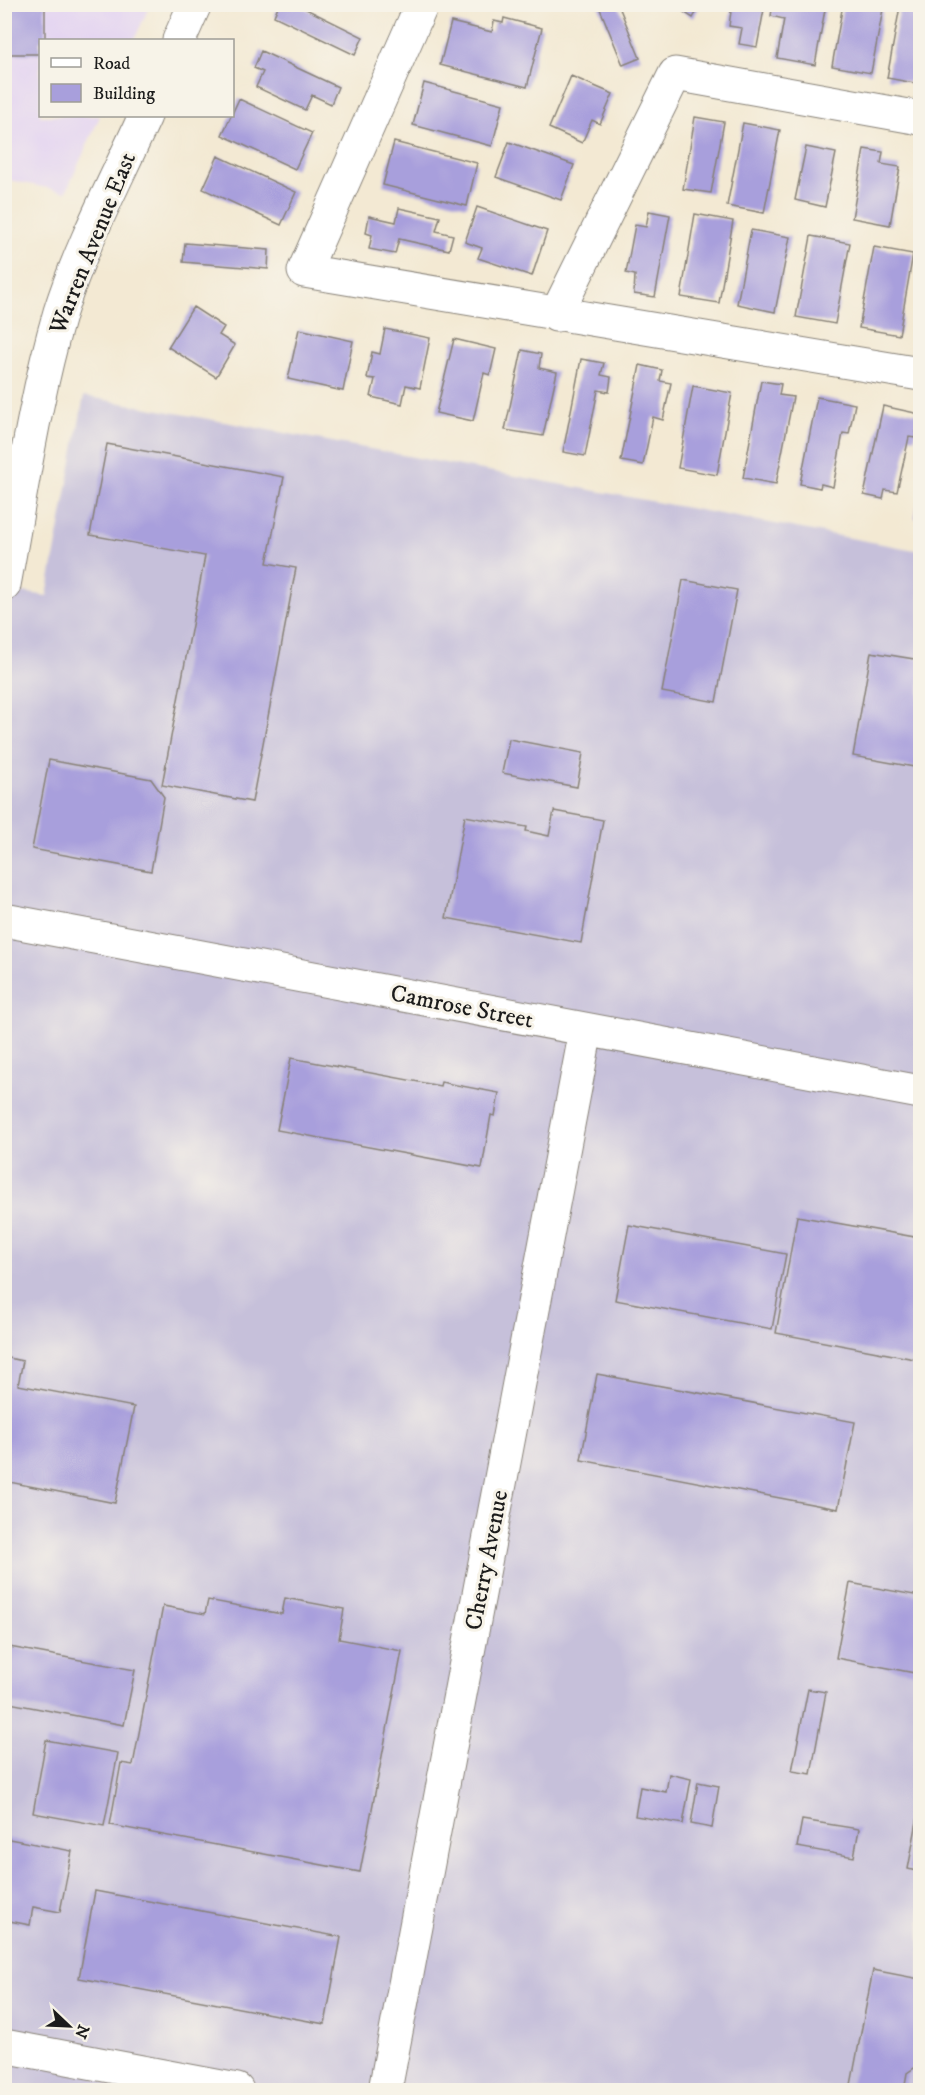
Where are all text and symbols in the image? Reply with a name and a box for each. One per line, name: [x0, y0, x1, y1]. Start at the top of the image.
legend: [39, 39, 234, 117]
text: Road: [93, 53, 130, 75]
text: Building: [93, 83, 155, 105]
street label: Warren Avenue East: [42, 148, 143, 340]
street label: Camrose Street: [388, 978, 536, 1036]
street label: Cherry Avenue: [459, 1488, 515, 1633]
north arrow: [39, 1996, 99, 2056]
text: N: [70, 2022, 94, 2041]

